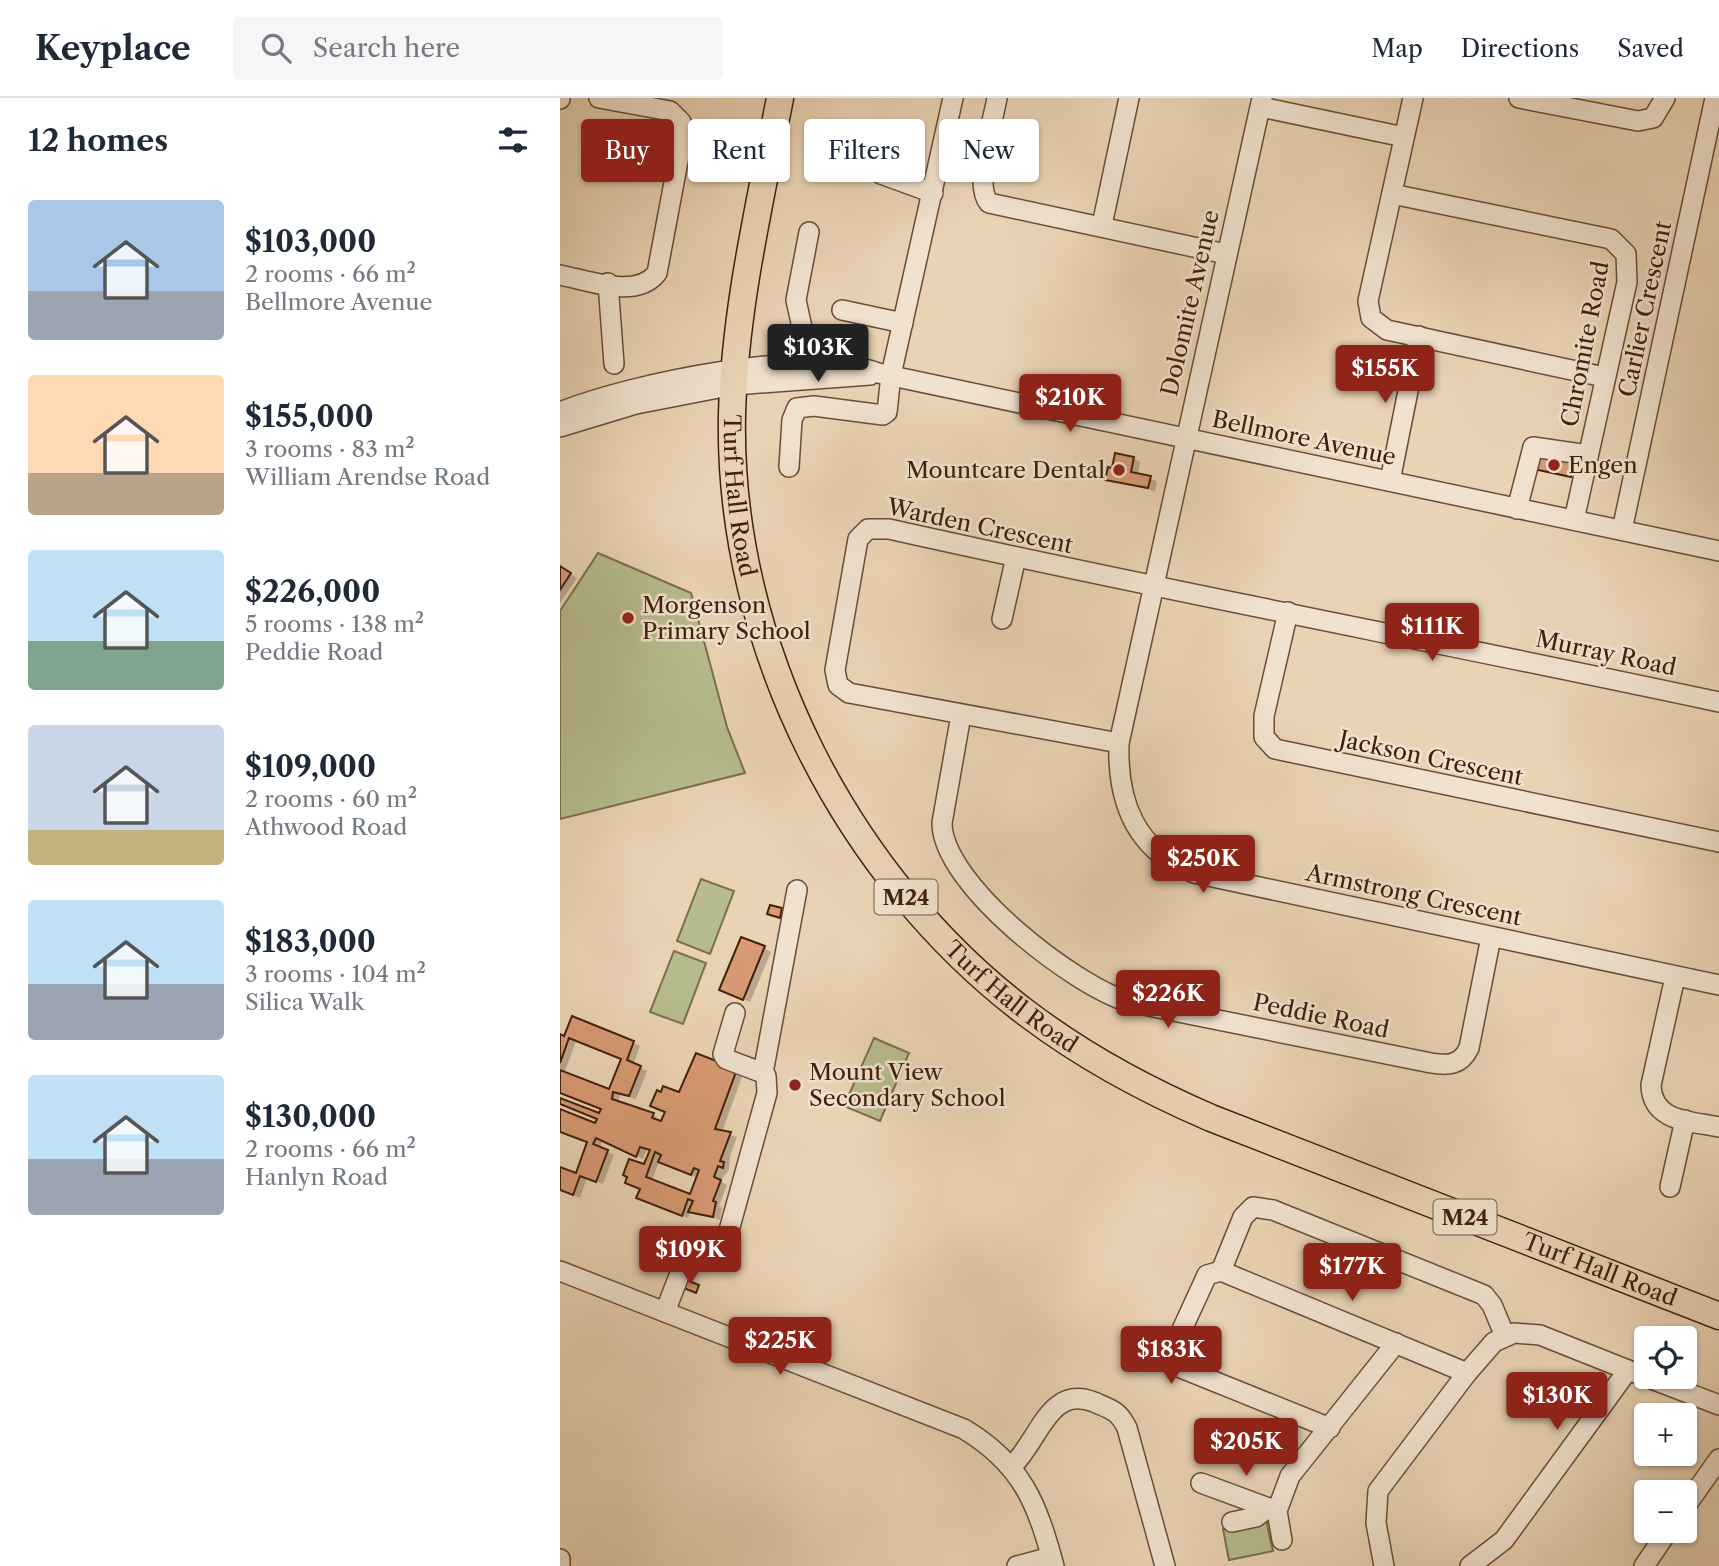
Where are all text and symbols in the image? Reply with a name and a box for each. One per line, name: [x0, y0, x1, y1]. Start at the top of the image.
search box: [233, 17, 723, 80]
text: Keyplace: [35, 28, 191, 69]
icon: search: [257, 29, 295, 67]
text: Search here: [313, 32, 460, 64]
text: Map: [1371, 34, 1423, 63]
text: Directions: [1461, 34, 1579, 63]
text: Saved: [1617, 34, 1684, 63]
chip: Buy: [581, 119, 674, 182]
chip: Rent: [688, 119, 790, 182]
chip: Filters: [804, 119, 925, 182]
chip: New: [939, 119, 1039, 182]
icon: filters: [494, 121, 532, 159]
text: 12 homes: [28, 122, 168, 159]
street label: Dolomite Avenue: [1155, 207, 1225, 399]
street label: Carlier Crescent: [1613, 218, 1677, 400]
text: $103,000: [245, 223, 376, 260]
icon: home: [84, 228, 168, 312]
street label: Chromite Road: [1555, 259, 1615, 429]
text: 2 rooms · 66 m²: [245, 260, 416, 288]
text: Bellmore Avenue: [245, 288, 432, 316]
pin: $103K: [769, 324, 867, 384]
text: $103K: [783, 333, 853, 361]
pin: $155K: [1336, 345, 1434, 405]
text: $155K: [1352, 354, 1418, 382]
pin: $210K: [1021, 374, 1119, 434]
text: $210K: [1035, 383, 1105, 411]
text: $155,000: [245, 398, 374, 435]
icon: home: [84, 403, 168, 487]
street label: Bellmore Avenue: [1209, 405, 1399, 471]
street label: Turf Hall Road: [718, 414, 762, 579]
text: 3 rooms · 83 m²: [245, 435, 415, 463]
place label: Engen: [1568, 451, 1638, 479]
place label: Mountcare Dental: [906, 456, 1105, 484]
marker: Engen: [1546, 457, 1562, 473]
marker: Mountcare Dental: [1111, 462, 1127, 478]
text: William Arendse Road: [245, 463, 490, 491]
street label: Warden Crescent: [883, 492, 1076, 559]
text: $226,000: [245, 573, 380, 610]
icon: home: [84, 578, 168, 662]
place label: Morgenson Primary School: [642, 591, 811, 645]
pin: $111K: [1383, 603, 1481, 663]
text: 5 rooms · 138 m²: [245, 610, 424, 638]
marker: Morgenson Primary School: [620, 610, 636, 626]
text: $111K: [1401, 612, 1463, 640]
street label: Murray Road: [1533, 624, 1679, 682]
text: Peddie Road: [245, 638, 383, 666]
street label: Jackson Crescent: [1333, 724, 1526, 791]
text: $109,000: [245, 748, 376, 785]
icon: home: [84, 753, 168, 837]
text: 2 rooms · 60 m²: [245, 785, 417, 813]
text: Athwood Road: [245, 813, 407, 841]
pin: $250K: [1154, 836, 1252, 895]
text: $250K: [1167, 844, 1239, 872]
street label: Armstrong Crescent: [1303, 858, 1524, 932]
road number: M24: [874, 880, 938, 914]
text: $183,000: [245, 923, 376, 960]
icon: home: [84, 928, 168, 1012]
street label: Turf Hall Road: [939, 935, 1083, 1059]
text: 3 rooms · 104 m²: [245, 960, 426, 988]
pin: $226K: [1119, 970, 1217, 1030]
text: $226K: [1132, 979, 1204, 1007]
text: Silica Walk: [245, 988, 364, 1016]
street label: Peddie Road: [1250, 988, 1392, 1044]
place label: Mount View Secondary School: [809, 1058, 1006, 1112]
marker: Mount View Secondary School: [787, 1077, 803, 1093]
text: $130,000: [245, 1098, 376, 1135]
icon: home: [84, 1103, 168, 1187]
text: 2 rooms · 66 m²: [245, 1135, 416, 1163]
text: Hanlyn Road: [245, 1163, 388, 1191]
road number: M24: [1434, 1200, 1496, 1234]
pin: $109K: [641, 1226, 739, 1286]
street label: Turf Hall Road: [1519, 1227, 1681, 1312]
text: $109K: [655, 1235, 725, 1263]
pin: $177K: [1303, 1244, 1401, 1303]
text: $177K: [1319, 1252, 1385, 1280]
pin: $225K: [731, 1318, 829, 1377]
text: $225K: [744, 1326, 816, 1354]
pin: $183K: [1122, 1326, 1220, 1386]
map controls: [1634, 1326, 1697, 1543]
button: locate: [1634, 1326, 1697, 1389]
text: $183K: [1137, 1335, 1205, 1363]
pin: $130K: [1508, 1372, 1606, 1432]
text: $130K: [1522, 1381, 1592, 1409]
button: +: [1634, 1403, 1697, 1466]
pin: $205K: [1197, 1418, 1295, 1478]
text: $205K: [1210, 1427, 1282, 1455]
button: −: [1634, 1480, 1697, 1543]

